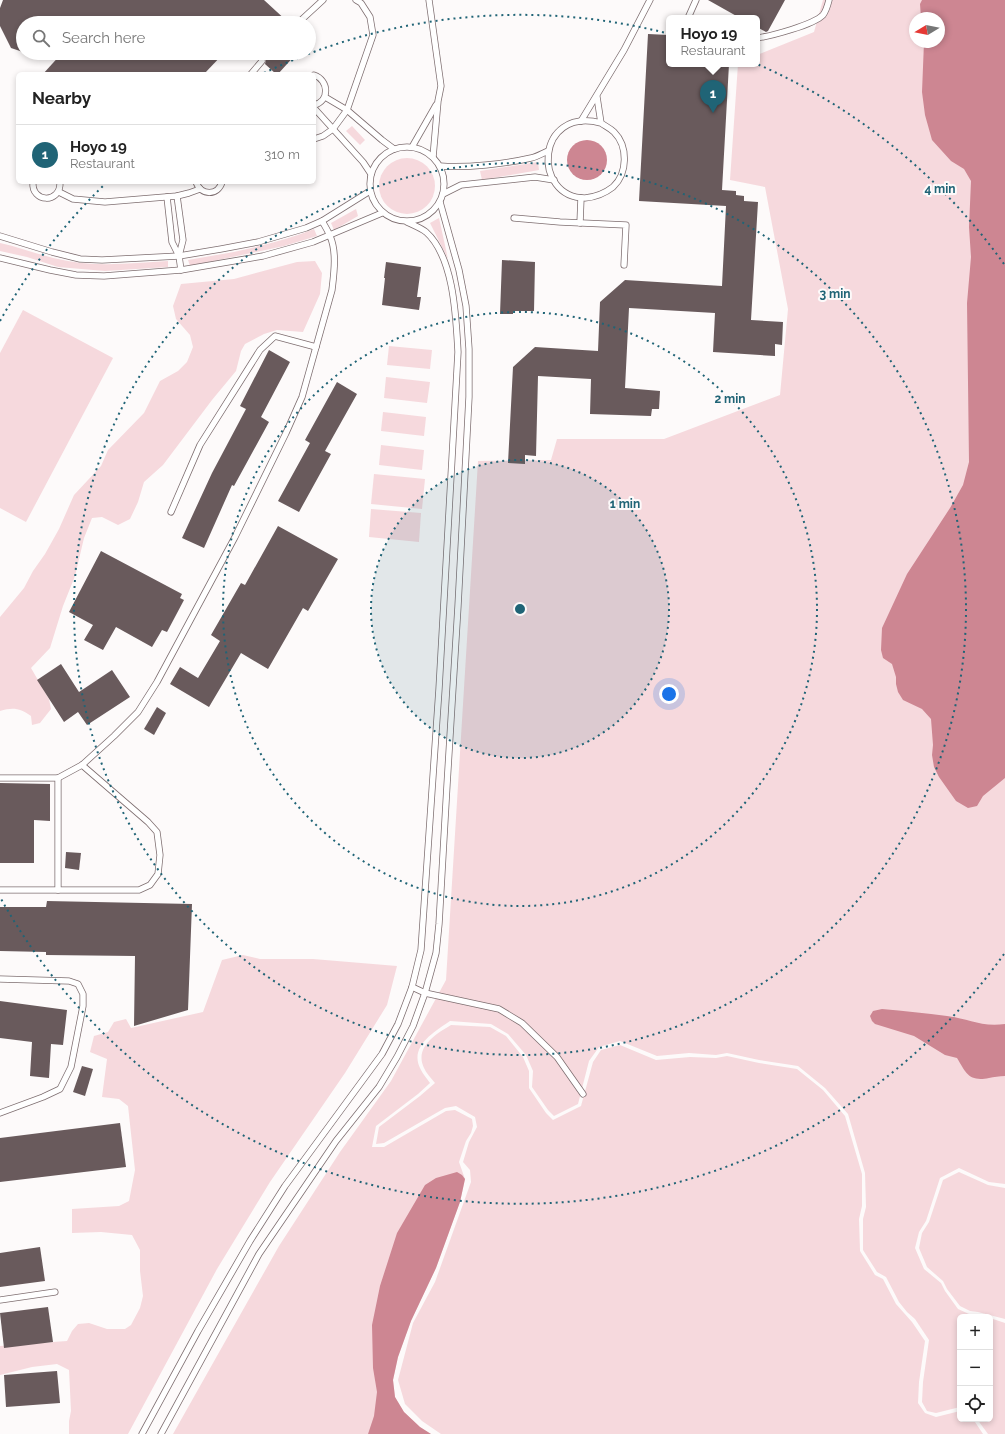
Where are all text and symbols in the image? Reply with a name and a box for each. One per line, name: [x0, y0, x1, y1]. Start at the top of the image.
north arrow: [909, 12, 945, 48]
popup: [666, 15, 760, 67]
search box: [16, 16, 316, 60]
text: Hoyo 19: [681, 25, 737, 43]
icon: search: [30, 27, 52, 49]
text: Search here: [62, 29, 145, 47]
text: Restaurant: [681, 43, 745, 58]
pin: 1: [700, 80, 726, 113]
text: Nearby: [32, 88, 91, 108]
text: Hoyo 19: [70, 138, 127, 156]
text: 1: [42, 147, 48, 162]
text: 310 m: [264, 147, 300, 162]
text: Restaurant: [70, 156, 135, 171]
text: 4 min: [924, 182, 956, 196]
text: 3 min: [819, 287, 851, 301]
text: 2 min: [714, 392, 746, 406]
text: 1 min: [610, 497, 640, 511]
centre of rings: [513, 602, 527, 616]
your location: [659, 684, 679, 704]
map controls: [957, 1314, 993, 1422]
button: +: [957, 1314, 993, 1350]
button: −: [957, 1350, 993, 1386]
button: locate: [957, 1386, 993, 1422]

